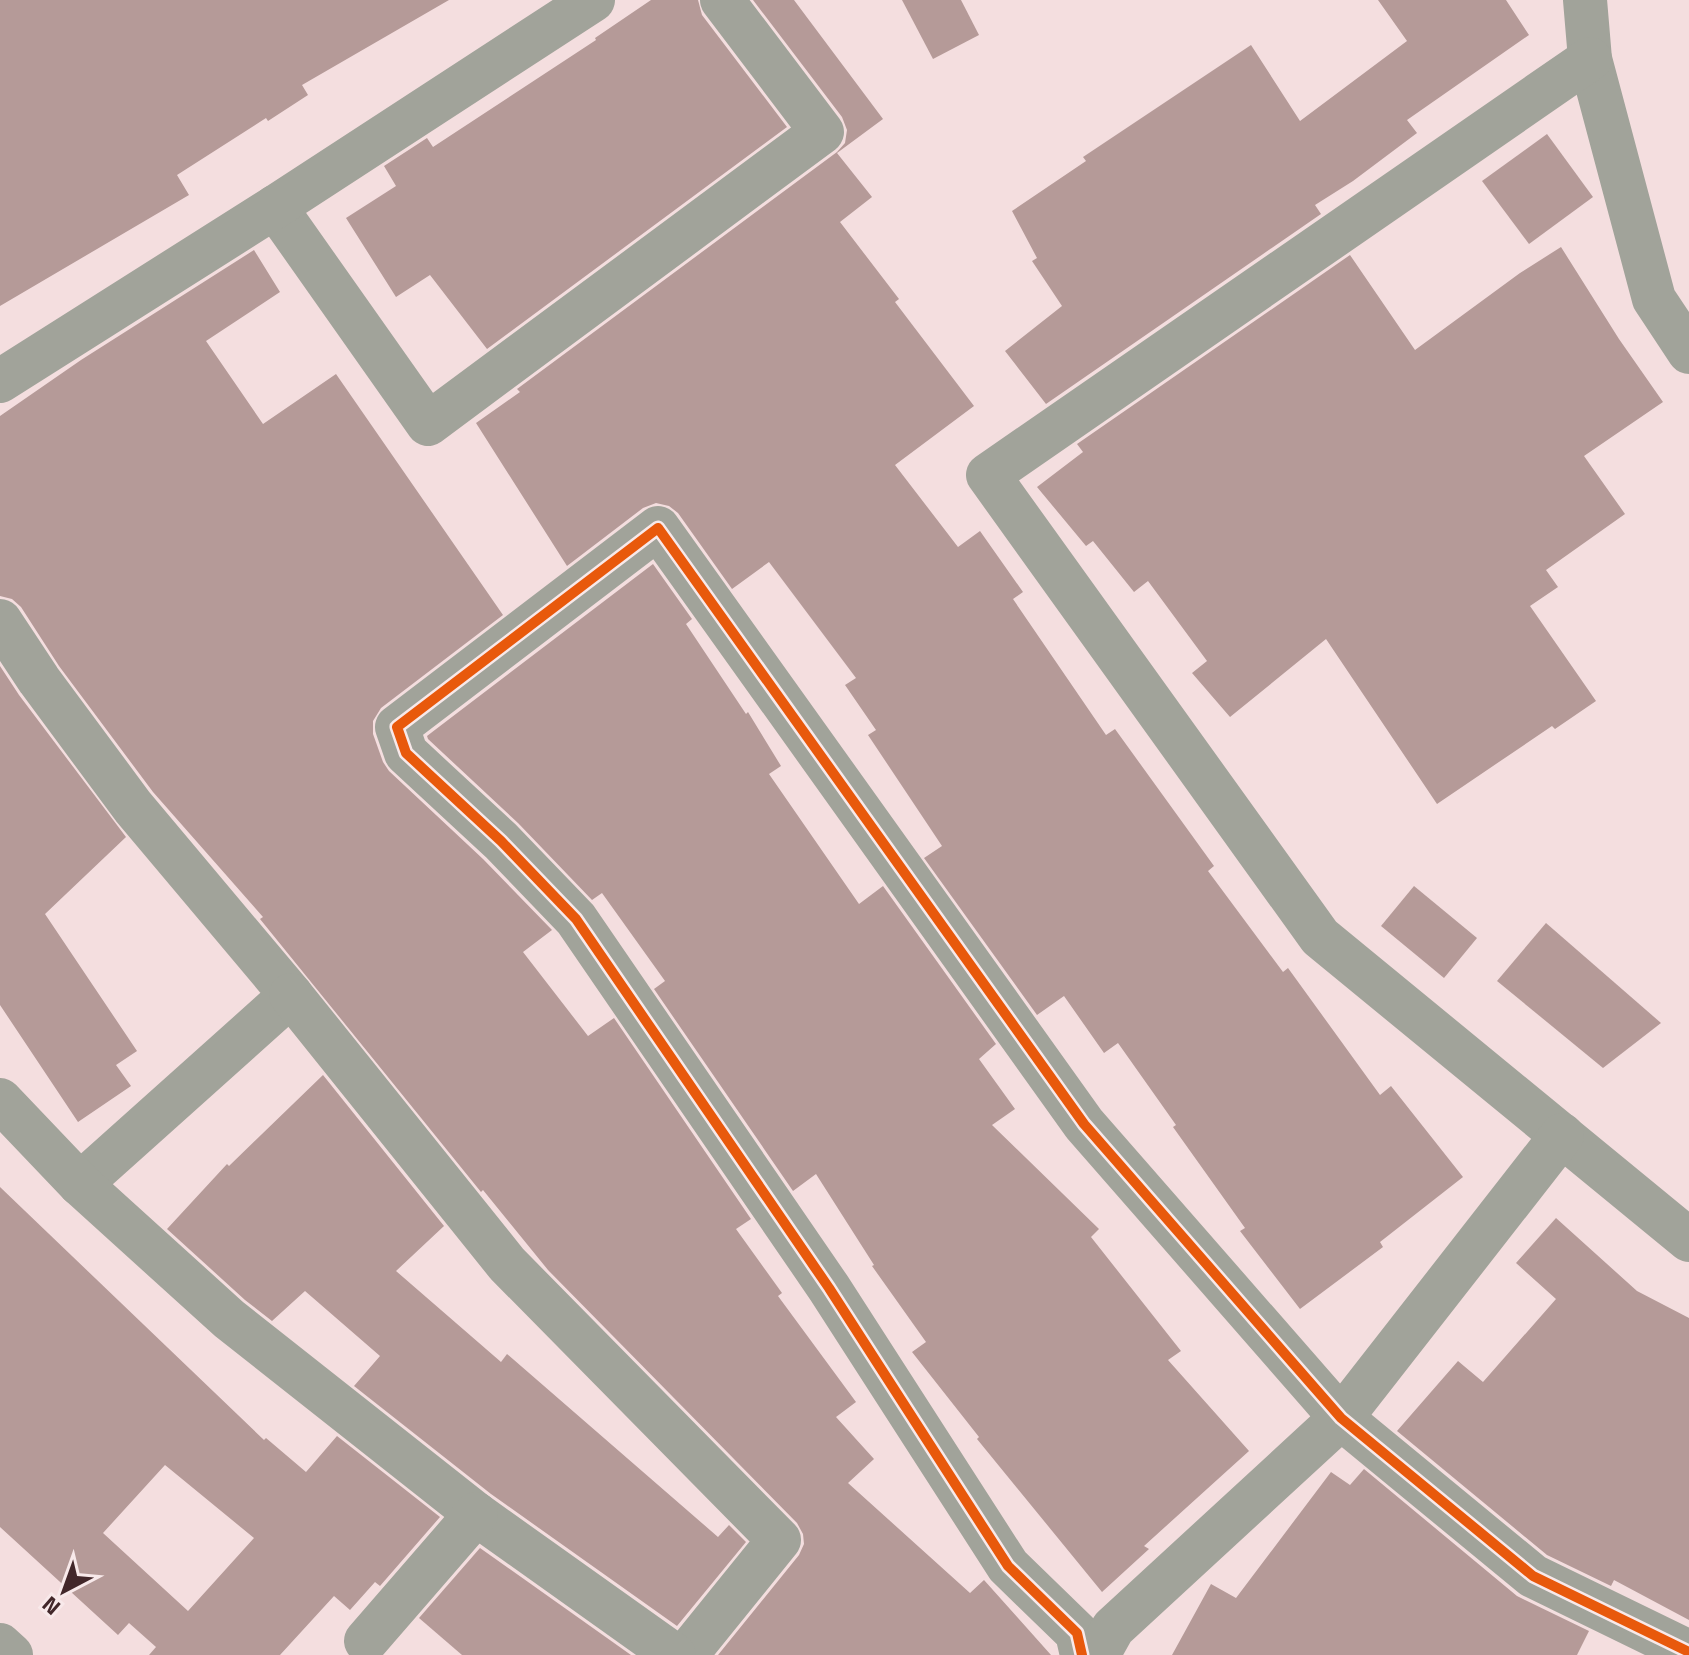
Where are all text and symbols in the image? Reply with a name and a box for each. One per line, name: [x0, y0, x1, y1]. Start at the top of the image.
north arrow: [24, 1551, 104, 1631]
text: N: [34, 1588, 68, 1624]

